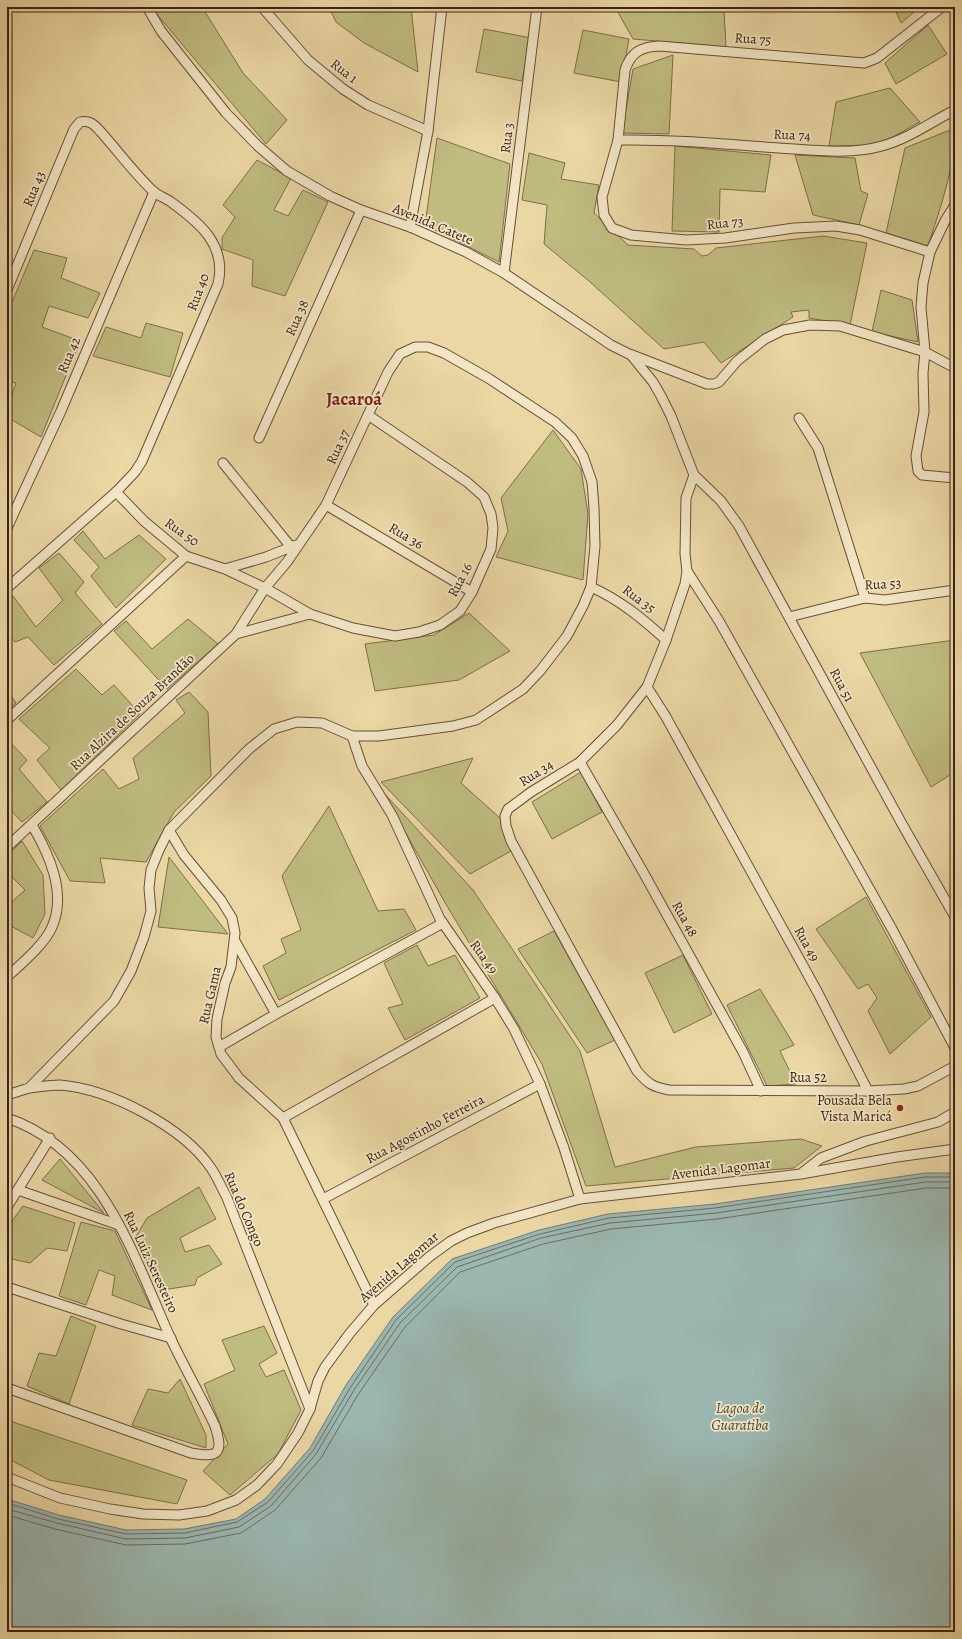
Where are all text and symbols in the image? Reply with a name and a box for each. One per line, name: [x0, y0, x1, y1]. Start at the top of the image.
street label: Rua 75: [734, 28, 772, 50]
street label: Rua 1: [326, 54, 362, 88]
street label: Rua 3: [496, 121, 518, 154]
street label: Rua 74: [773, 125, 811, 145]
street label: Rua 43: [18, 168, 50, 210]
street label: Avenida Catete: [389, 198, 476, 249]
street label: Rua 73: [706, 212, 744, 234]
street label: Rua 40: [182, 270, 214, 314]
street label: Rua 38: [281, 297, 313, 339]
street label: Rua 42: [53, 333, 85, 376]
district label: Jacaroá: [326, 387, 382, 411]
street label: Rua 37: [322, 426, 354, 468]
street label: Rua 50: [161, 513, 203, 551]
street label: Rua 36: [385, 518, 427, 554]
street label: Rua 16: [443, 560, 477, 600]
street label: Rua 53: [864, 574, 902, 594]
street label: Rua 35: [619, 580, 659, 618]
street label: Rua Alzira de Souza Brandão: [66, 649, 198, 775]
street label: Rua 51: [825, 665, 859, 705]
street label: Rua 34: [515, 755, 557, 791]
street label: Rua 48: [667, 898, 703, 940]
street label: Rua 49: [790, 923, 824, 965]
street label: Rua 49: [465, 936, 503, 978]
street label: Rua Gama: [194, 964, 226, 1026]
street label: Rua 52: [789, 1068, 827, 1087]
street label: Rua Agostinho Ferreira: [362, 1089, 488, 1168]
place label: Pousada Bela Vista Maricá: [817, 1091, 892, 1126]
marker: Pousada Bela Vista Maricá: [895, 1103, 905, 1113]
street label: Avenida Lagomar: [669, 1153, 772, 1185]
street label: Rua do Congo: [220, 1169, 268, 1249]
street label: Rua Luiz Seresteiro: [119, 1208, 183, 1316]
street label: Avenida Lagomar: [354, 1227, 443, 1308]
water label: Lagoa de Guaratiba: [711, 1398, 769, 1435]

